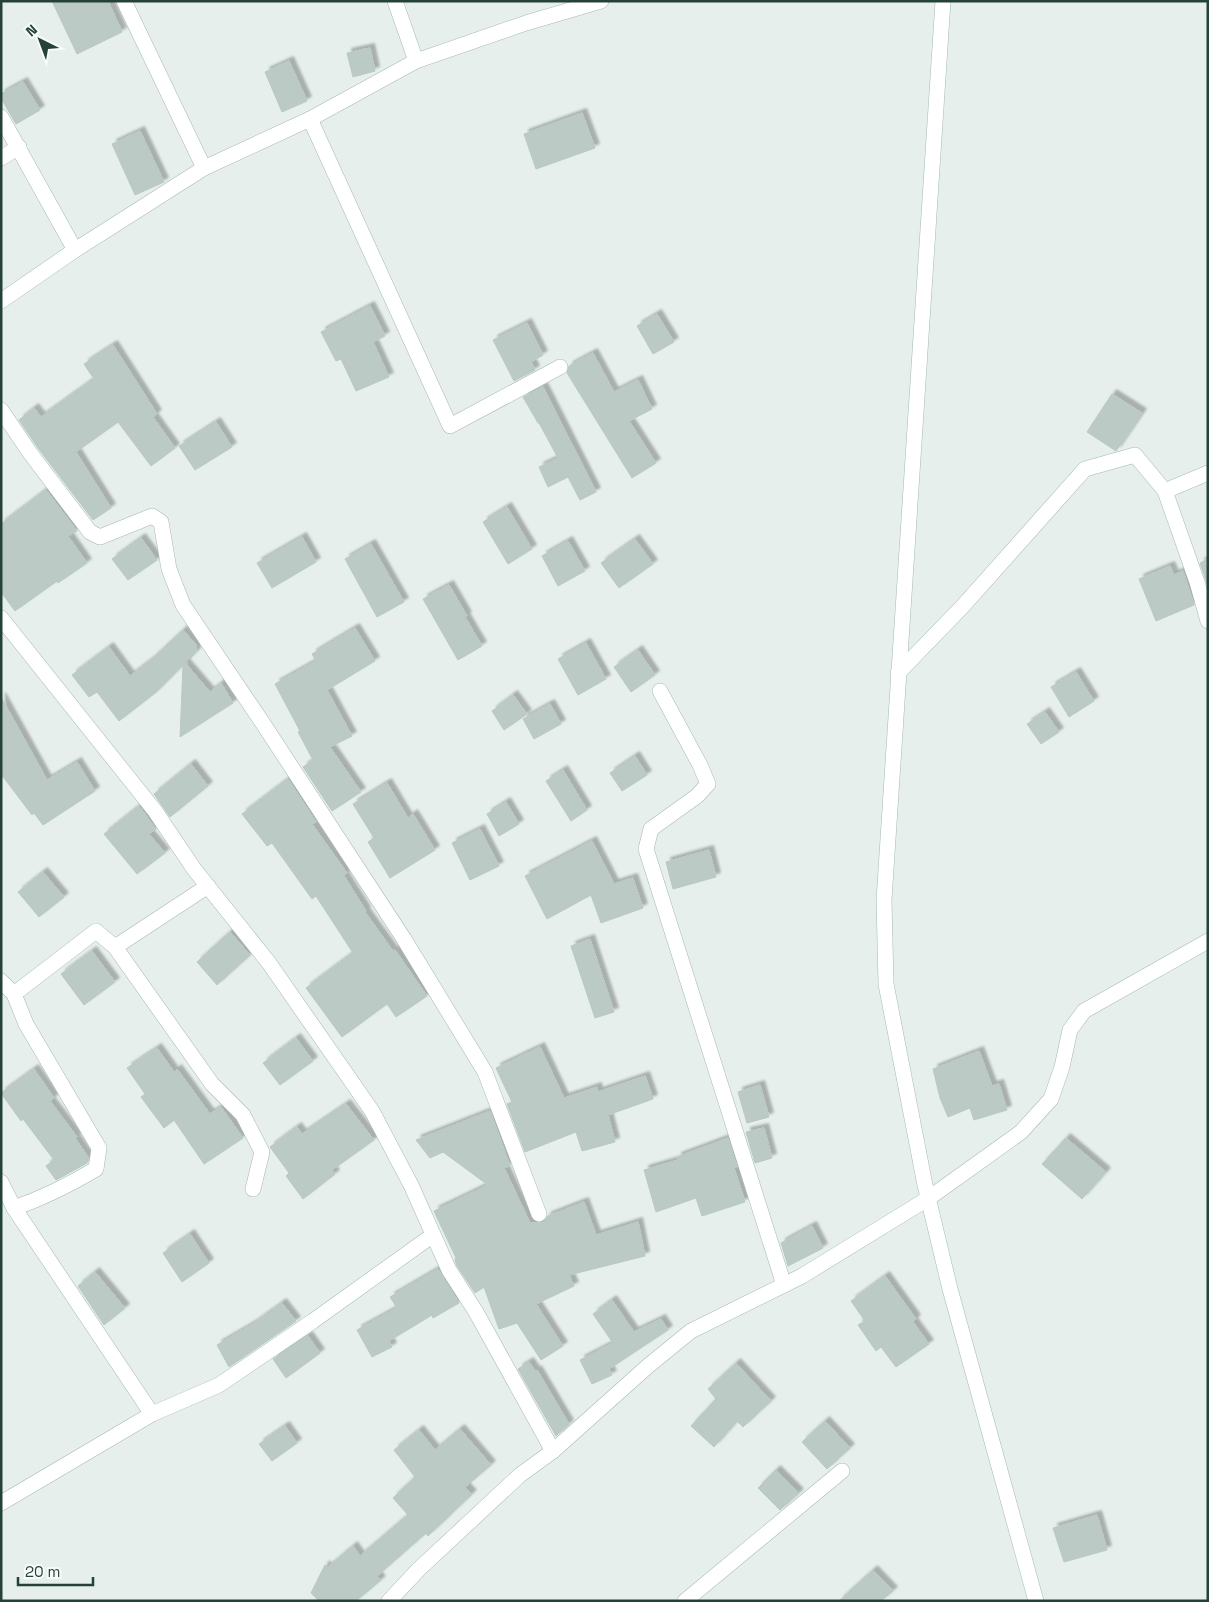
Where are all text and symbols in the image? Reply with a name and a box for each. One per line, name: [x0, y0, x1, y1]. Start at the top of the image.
north arrow: [15, 15, 65, 65]
text: N: [22, 21, 41, 40]
scale bar: [18, 1554, 92, 1586]
text: 20 m: [25, 1562, 60, 1581]

